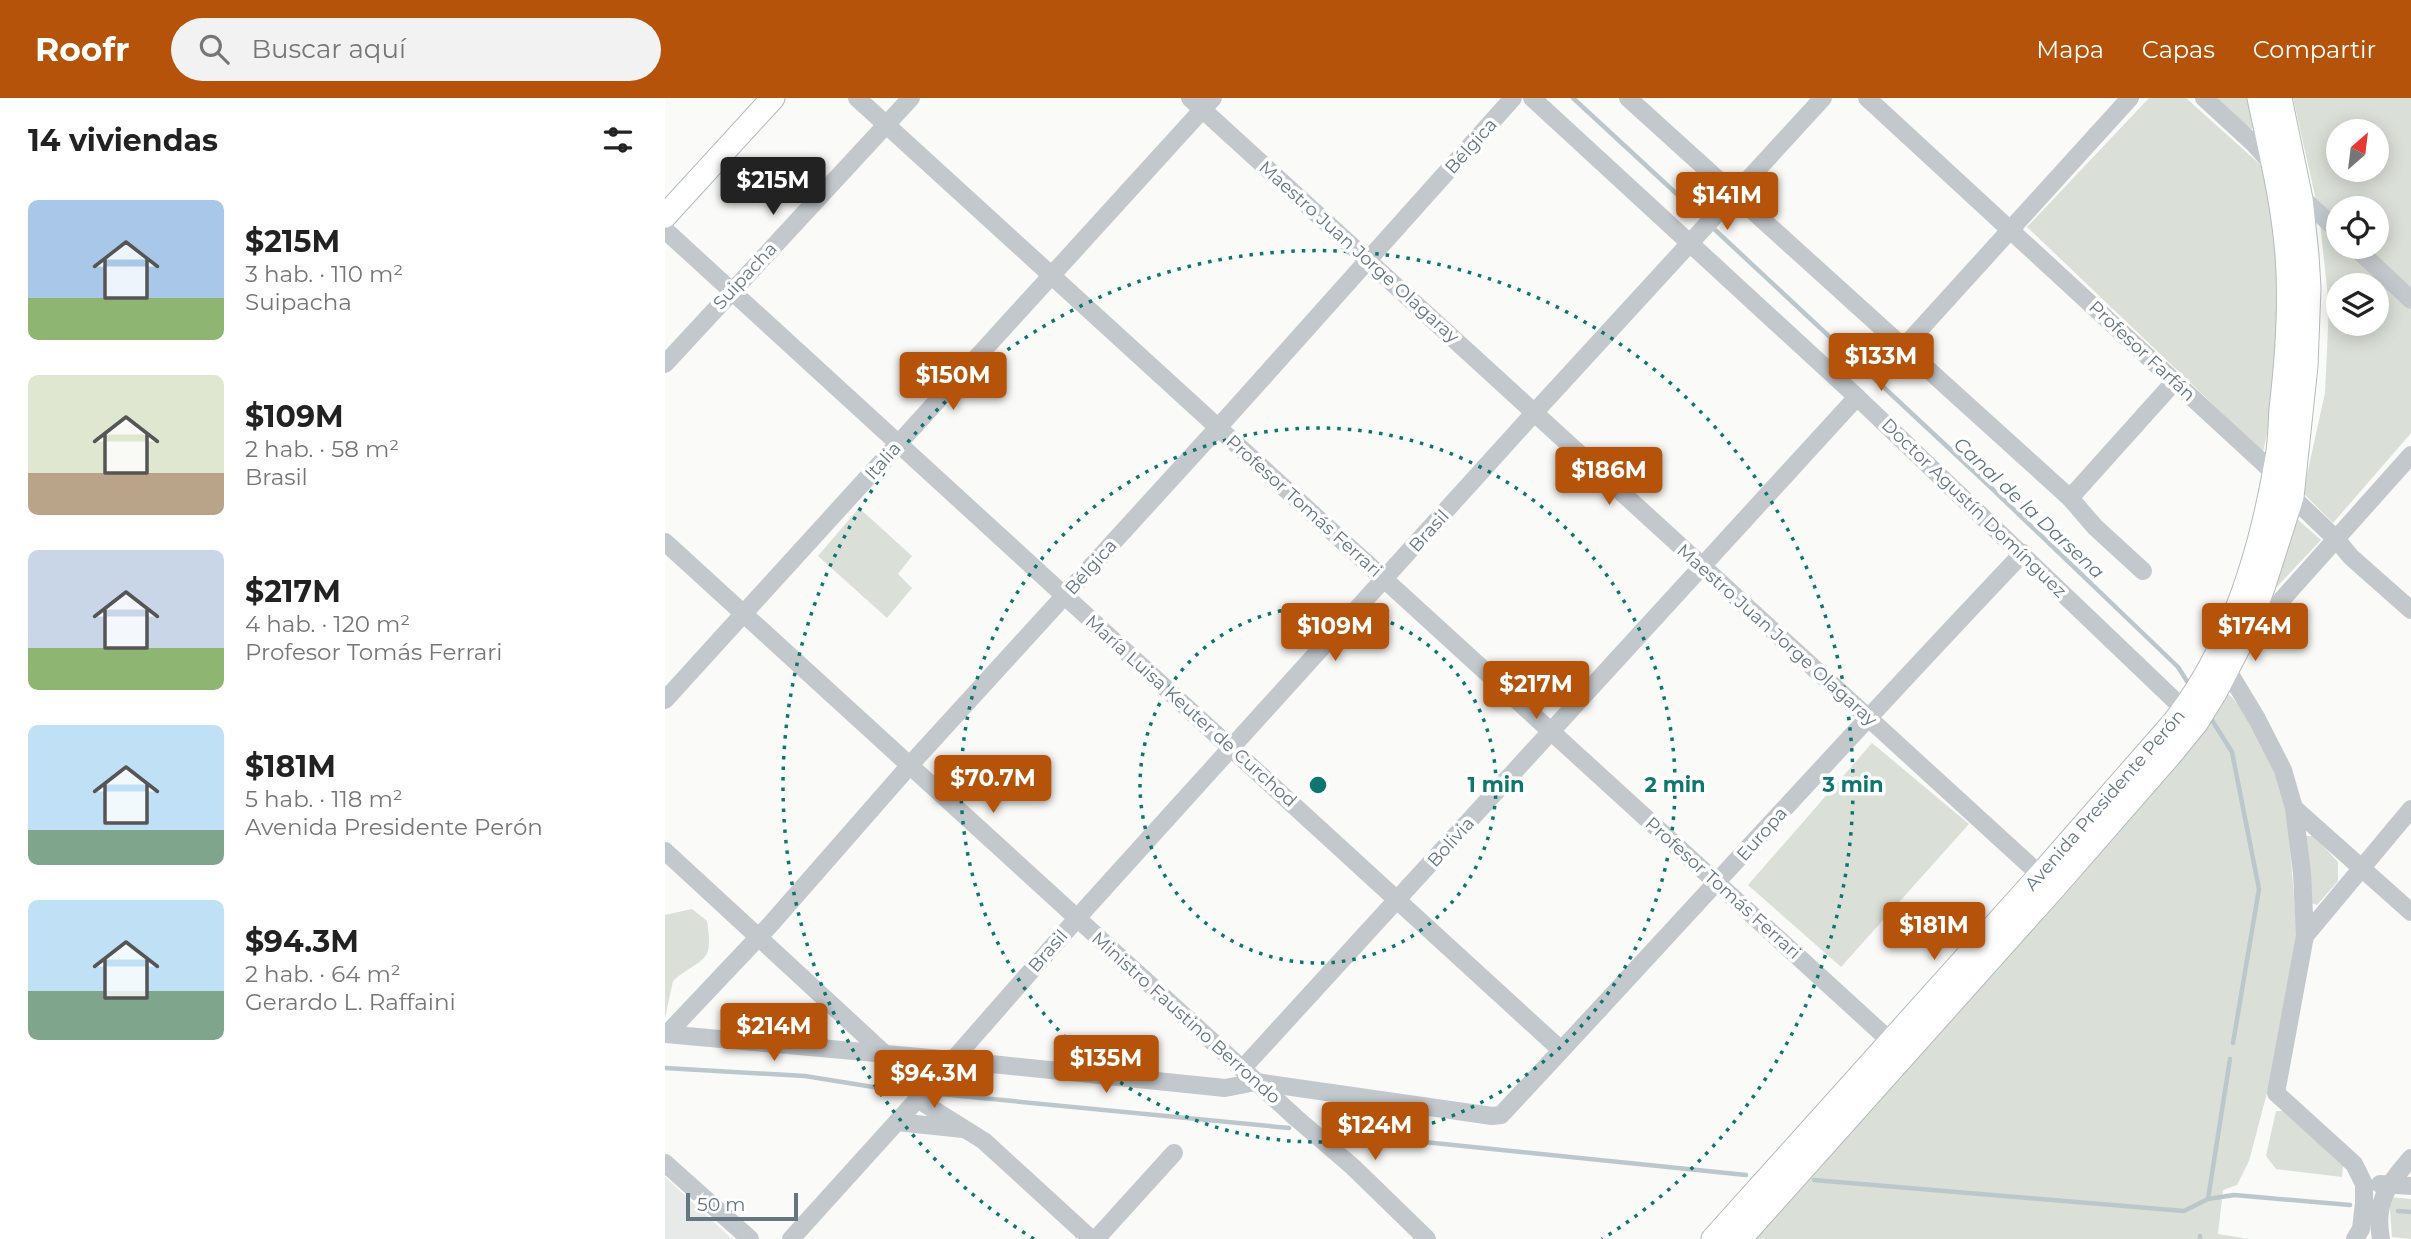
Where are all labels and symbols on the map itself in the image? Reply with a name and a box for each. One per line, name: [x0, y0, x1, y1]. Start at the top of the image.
street label: Bélgica: [1440, 114, 1502, 178]
north arrow: [2326, 119, 2389, 182]
street label: Maestro Juan Jorge Olagaray: [1254, 156, 1464, 348]
pin: $215M: [724, 158, 822, 217]
pin: $141M: [1678, 172, 1776, 232]
street label: Suipacha: [708, 238, 782, 314]
street label: Profesor Farfán: [2084, 296, 2200, 406]
pin: $133M: [1832, 334, 1930, 393]
pin: $150M: [904, 352, 1002, 412]
street label: Doctor Agustín Domínguez: [1877, 414, 2071, 602]
street label: Profesor Tomás Ferrari: [1222, 430, 1386, 582]
water label: Canal de la Darsena: [1949, 432, 2109, 584]
street label: Italia: [860, 438, 906, 484]
pin: $186M: [1560, 448, 1658, 507]
street label: Brasil: [1404, 505, 1454, 557]
street label: Bélgica: [1060, 535, 1122, 599]
street label: Maestro Juan Jorge Olagaray: [1672, 539, 1882, 731]
pin: $109M: [1286, 603, 1384, 663]
pin: $174M: [2206, 603, 2304, 663]
street label: María Luisa Keuter de Curchod: [1081, 610, 1301, 812]
pin: $217M: [1487, 662, 1585, 721]
street label: Avenida Presidente Perón: [2020, 705, 2190, 895]
pin: $70.7M: [936, 756, 1050, 815]
text: 1 min: [1467, 772, 1525, 797]
text: 2 min: [1644, 772, 1706, 797]
text: 3 min: [1821, 772, 1884, 797]
centre of rings: [1306, 773, 1330, 797]
street label: Europa: [1732, 802, 1792, 866]
street label: Bolivia: [1423, 812, 1479, 872]
street label: Profesor Tomás Ferrari: [1641, 812, 1805, 964]
pin: $181M: [1885, 902, 1983, 962]
street label: Brasil: [1024, 925, 1072, 977]
street label: Ministro Faustino Berrondo: [1087, 927, 1285, 1109]
pin: $214M: [725, 1004, 823, 1063]
pin: $135M: [1057, 1035, 1155, 1095]
pin: $94.3M: [877, 1051, 991, 1110]
pin: $124M: [1326, 1102, 1424, 1162]
scale bar: [686, 1190, 798, 1222]

